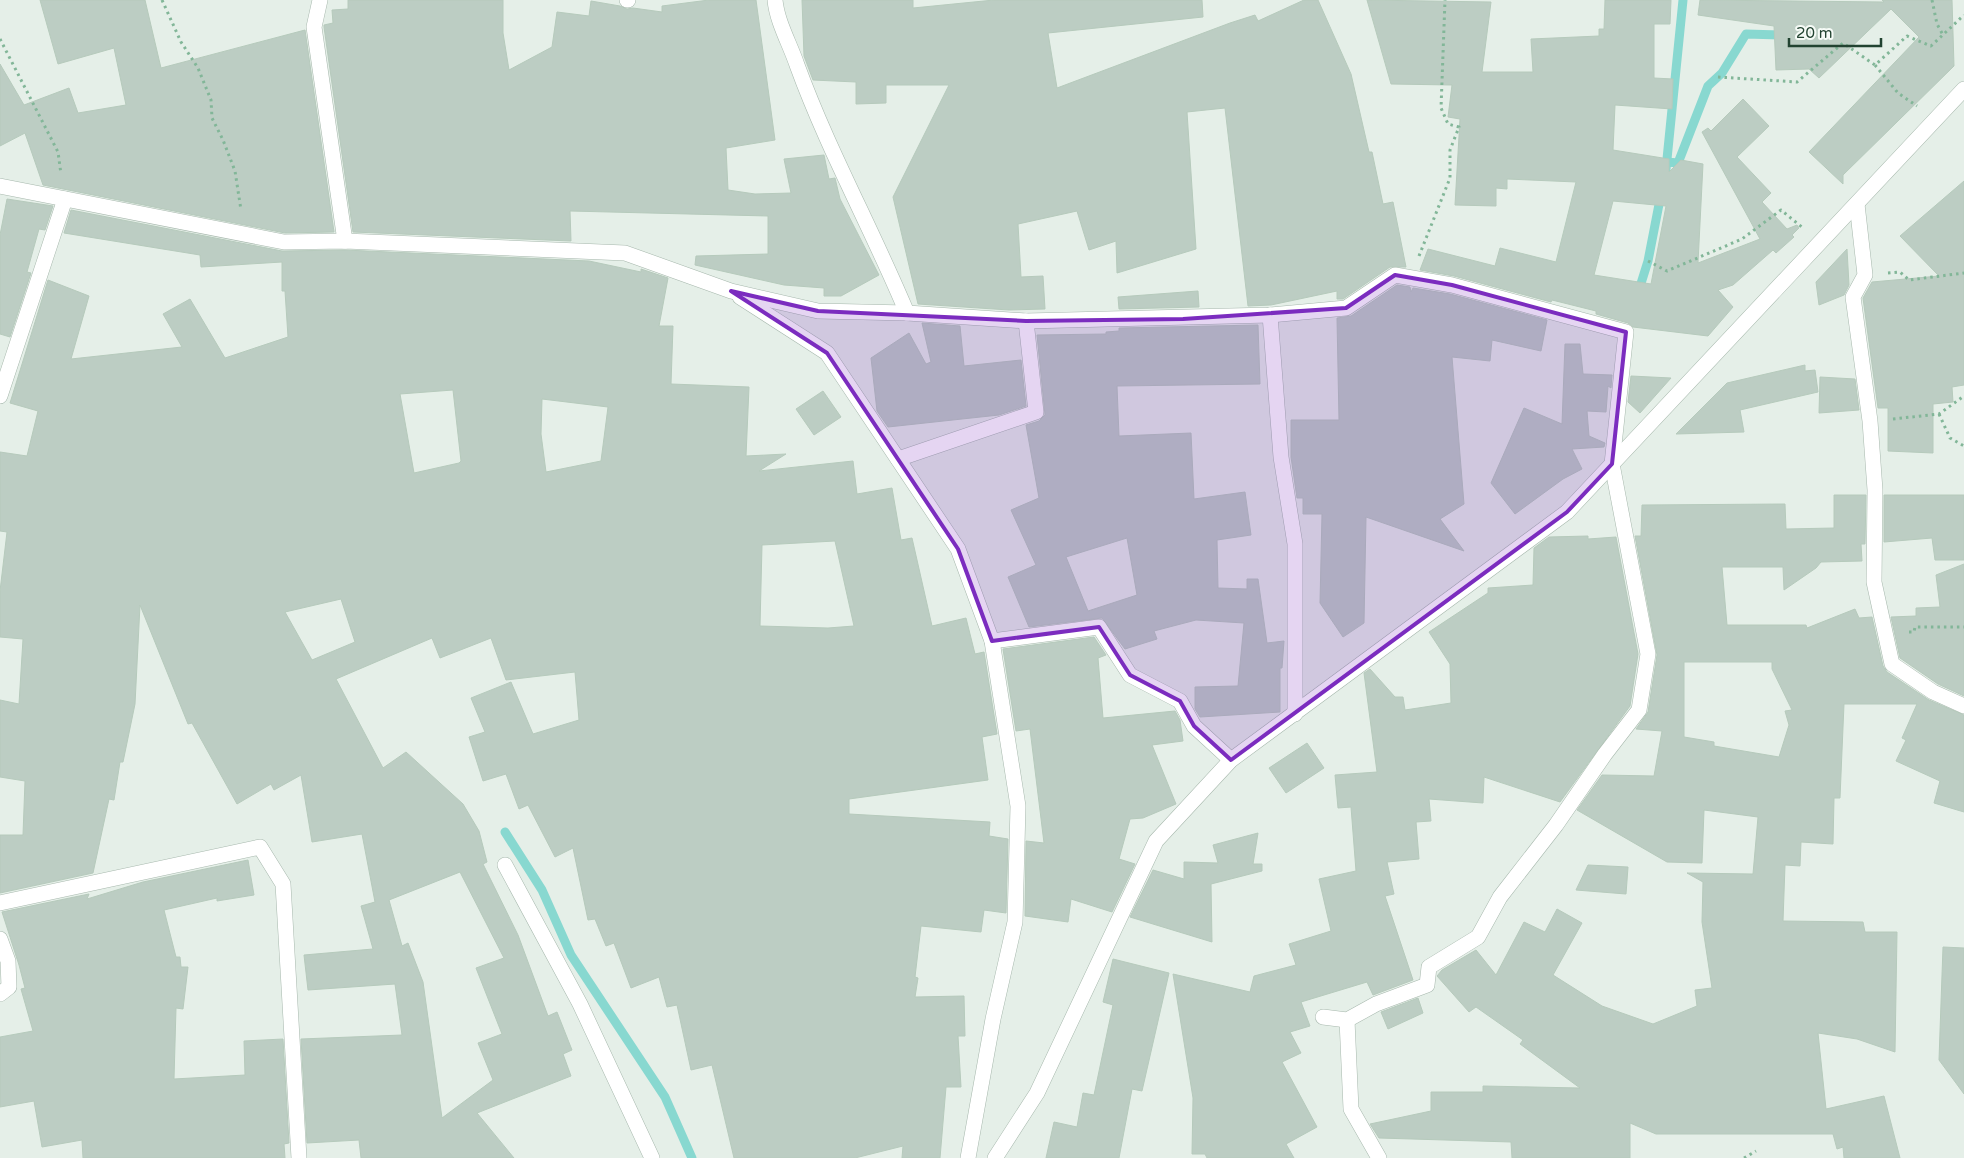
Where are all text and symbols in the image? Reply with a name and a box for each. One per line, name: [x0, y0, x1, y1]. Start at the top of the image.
scale bar: [1789, 15, 1882, 47]
text: 20 m: [1796, 24, 1833, 42]

